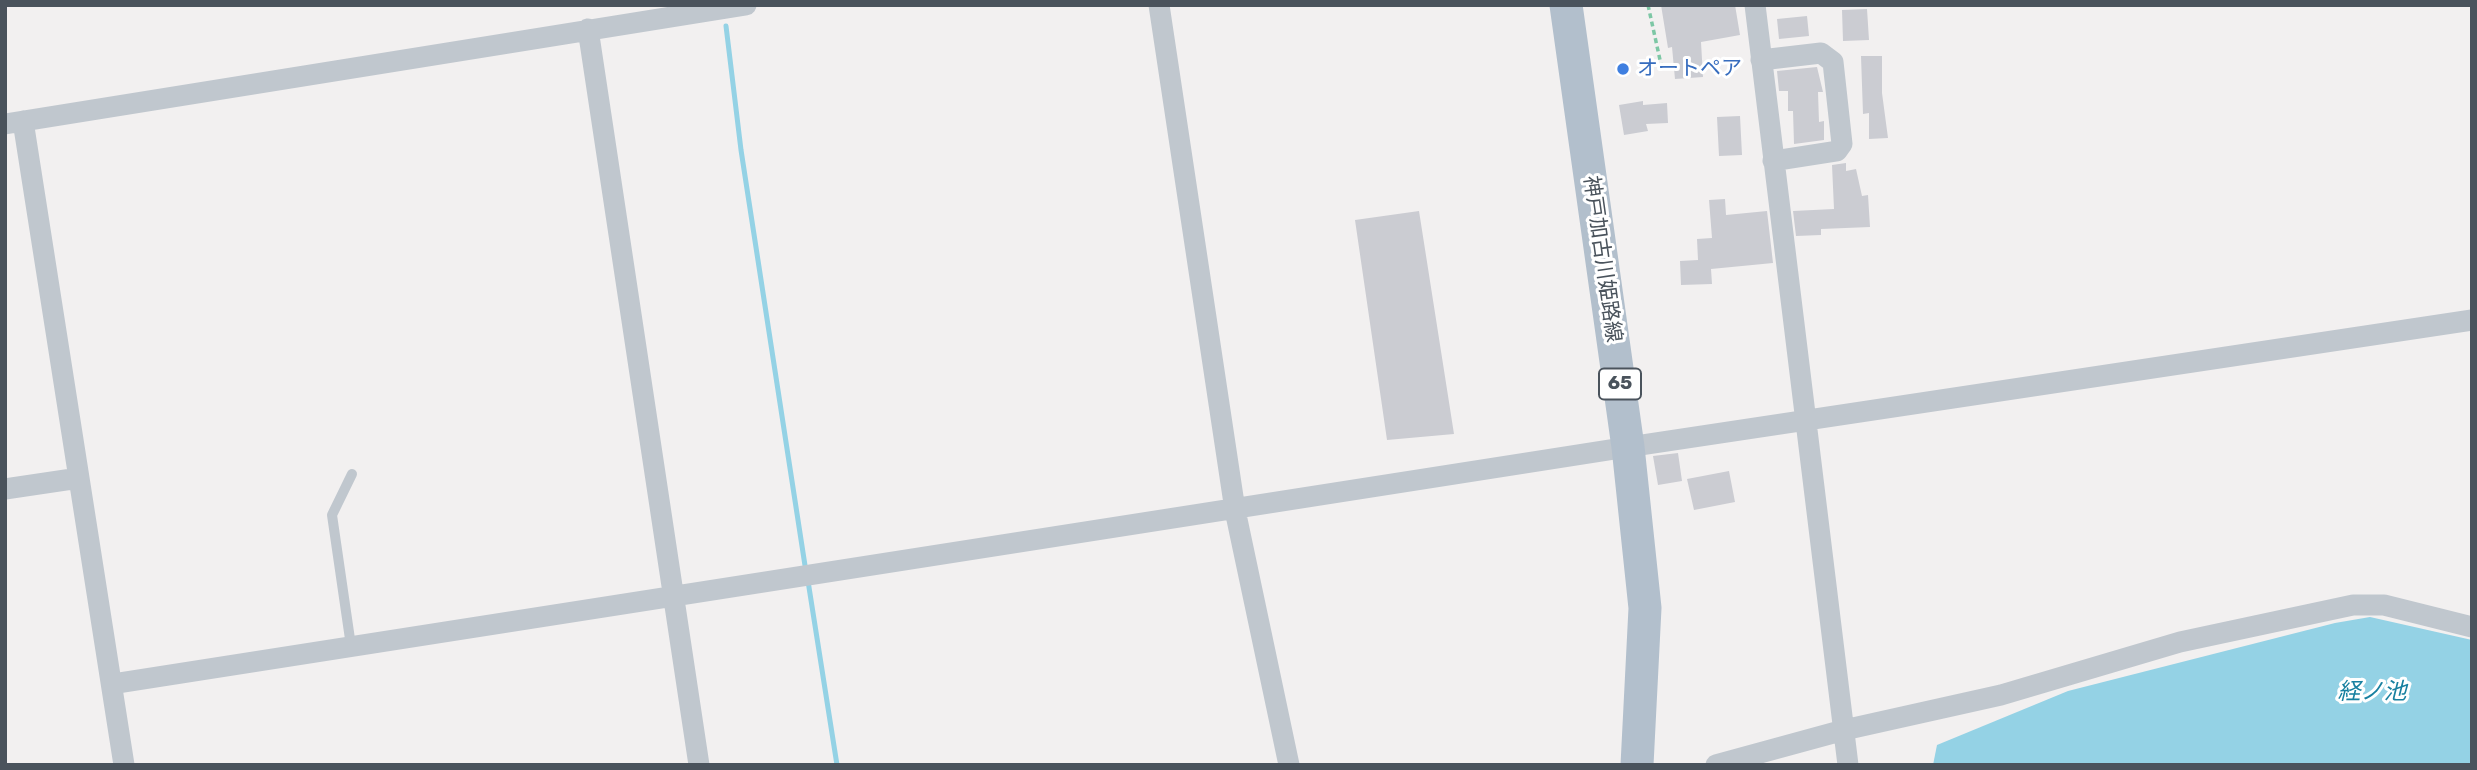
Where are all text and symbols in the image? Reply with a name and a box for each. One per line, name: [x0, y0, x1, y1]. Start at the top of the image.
place label: オートペア: [1637, 56, 1742, 82]
marker: オートペア: [1615, 61, 1631, 77]
street label: 神戸加古川姫路線: [1578, 174, 1626, 344]
road number: 65: [1599, 368, 1641, 400]
water label: 経ノ池: [2338, 678, 2406, 706]

